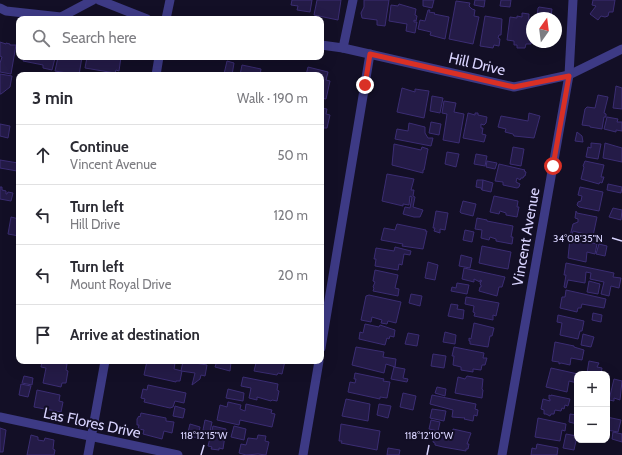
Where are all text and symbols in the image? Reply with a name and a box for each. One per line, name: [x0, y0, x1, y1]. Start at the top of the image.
north arrow: [526, 12, 562, 48]
search box: [16, 16, 324, 60]
icon: search: [30, 27, 52, 49]
text: Search here: [62, 29, 137, 47]
street label: Hill Drive: [447, 49, 507, 79]
route end: [356, 76, 374, 94]
text: 3 min: [32, 88, 73, 108]
text: Walk · 190 m: [237, 90, 308, 106]
text: Continue: [70, 138, 129, 156]
icon: ahead: [32, 144, 54, 166]
text: 50 m: [278, 147, 308, 163]
text: Vincent Avenue: [70, 156, 157, 172]
route start: [544, 157, 562, 175]
street label: Vincent Avenue: [508, 186, 544, 288]
text: Turn left: [70, 198, 124, 216]
icon: left: [32, 204, 54, 226]
text: 120 m: [274, 207, 308, 223]
text: Hill Drive: [70, 216, 120, 232]
text: 34°08'35"N: [553, 232, 603, 245]
text: Turn left: [70, 258, 124, 276]
icon: left: [32, 264, 54, 286]
text: 20 m: [278, 267, 308, 283]
text: Mount Royal Drive: [70, 276, 171, 292]
icon: arrive: [32, 324, 54, 346]
text: Arrive at destination: [70, 326, 200, 344]
map controls: [574, 371, 610, 443]
button: +: [574, 371, 610, 407]
street label: Las Flores Drive: [42, 404, 143, 442]
button: −: [574, 407, 610, 443]
text: 118°12'15"W: [180, 429, 228, 442]
text: 118°12'10"W: [405, 429, 454, 442]

